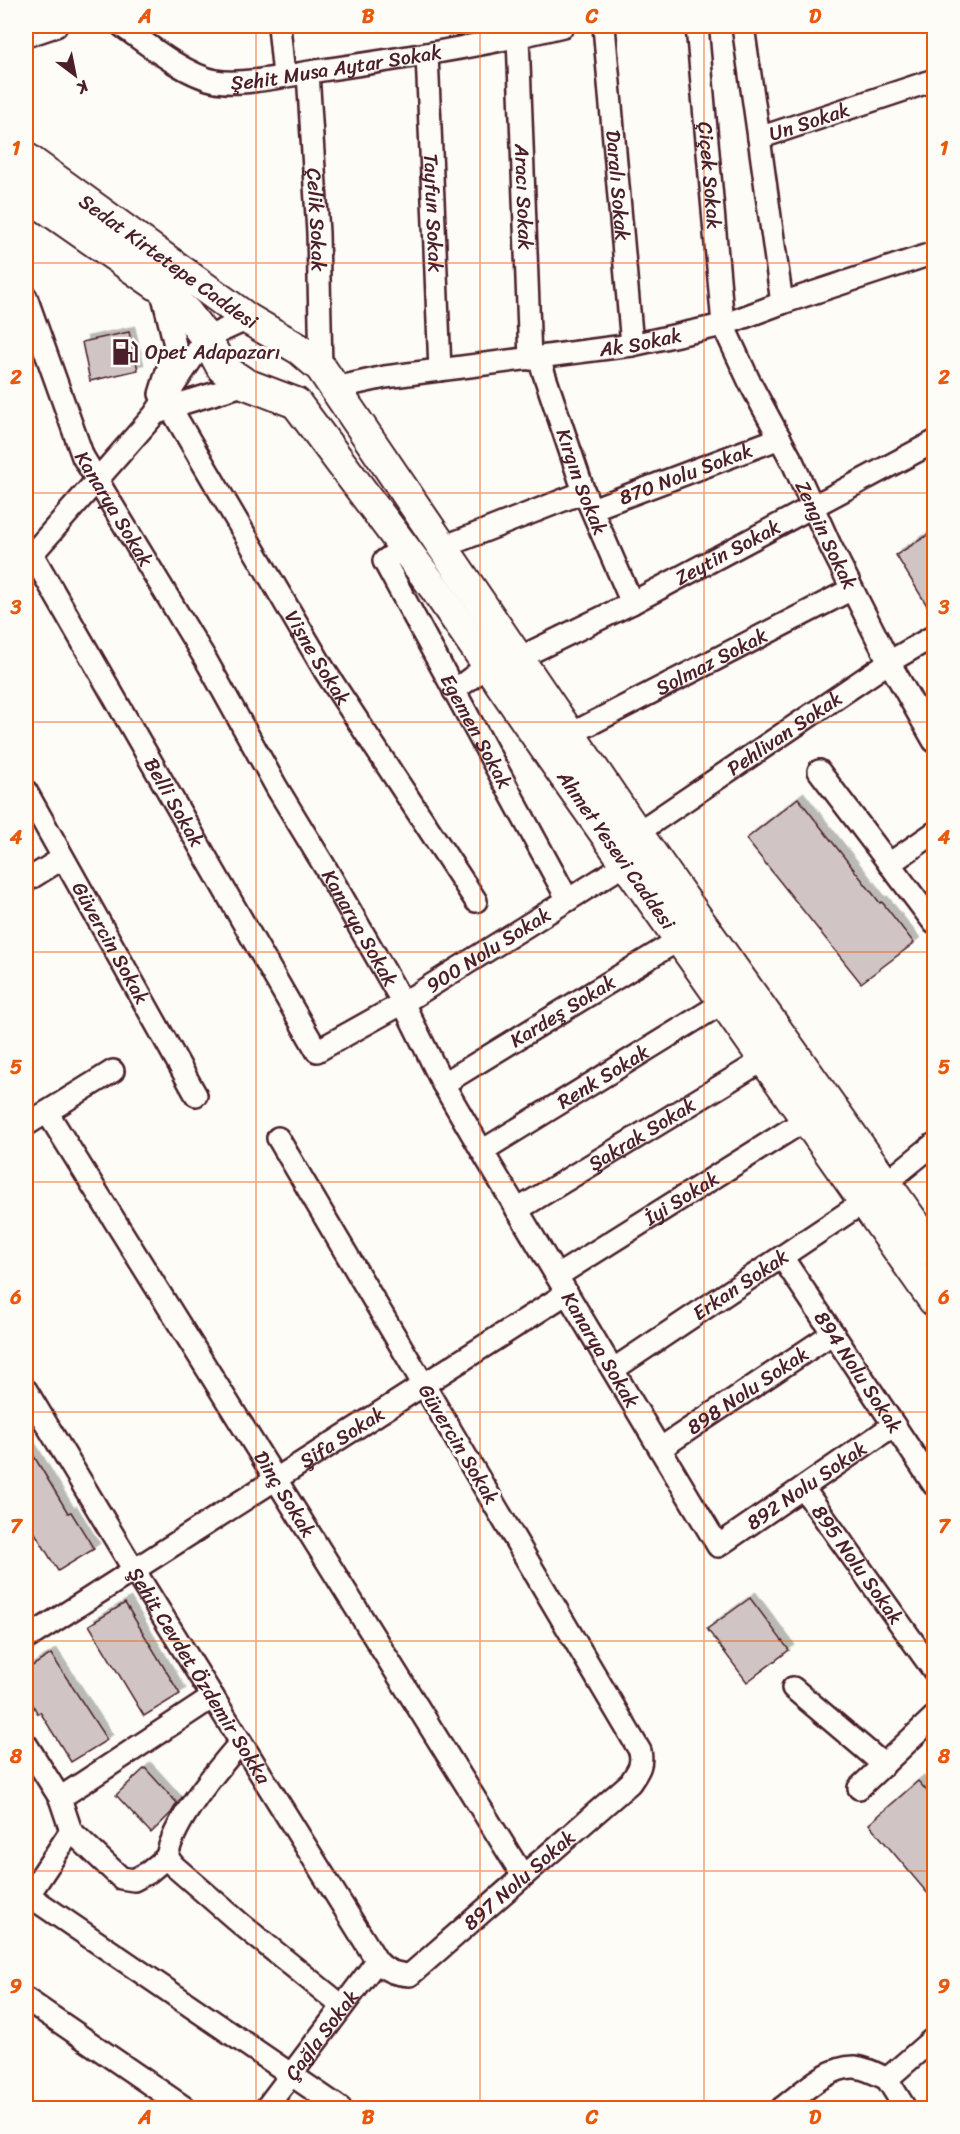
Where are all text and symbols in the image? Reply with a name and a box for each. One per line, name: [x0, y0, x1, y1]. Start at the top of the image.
text: A: [137, 0, 152, 34]
text: B: [362, 0, 375, 34]
text: C: [585, 0, 599, 34]
text: D: [809, 0, 822, 34]
street label: Şehit Musa Aytar Sokak: [230, 35, 445, 100]
north arrow: [45, 45, 105, 105]
text: K: [70, 72, 95, 103]
street label: Un Sokak: [764, 92, 854, 152]
street label: Çiçek Sokak: [687, 120, 732, 231]
street label: Daralı Sokak: [595, 129, 640, 242]
text: 1: [12, 131, 21, 166]
text: 1: [940, 131, 949, 166]
street label: Aracı Sokak: [504, 142, 543, 251]
street label: Tayfun Sokak: [413, 153, 453, 273]
street label: Çelik Sokak: [296, 167, 336, 272]
street label: Sedat Kirtetepe Caddesi: [71, 185, 265, 339]
street label: Ak Sokak: [596, 318, 685, 367]
place label: Opet Adapazarı: [145, 335, 280, 370]
fuel station icon: Opet Adapazarı: [110, 337, 140, 367]
text: 2: [9, 360, 22, 395]
text: 2: [937, 360, 950, 395]
street label: Kırgın Sokak: [546, 424, 618, 541]
street label: 870 Nolu Sokak: [614, 433, 758, 515]
street label: Kanarya Sokak: [65, 444, 163, 574]
street label: Zengin Sokak: [785, 475, 867, 596]
street label: Zeytin Sokak: [669, 510, 787, 595]
text: 3: [10, 590, 22, 625]
text: 3: [938, 590, 950, 625]
street label: Vişne Sokak: [275, 603, 360, 713]
street label: Solmaz Sokak: [649, 618, 774, 706]
street label: Egemen Sokak: [430, 667, 522, 796]
street label: Pehlivan Sokak: [720, 682, 850, 785]
street label: Belli Sokak: [134, 751, 214, 854]
street label: Ahmet Yesevi Caddesi: [547, 762, 685, 939]
text: 4: [9, 820, 23, 855]
text: 4: [937, 820, 951, 855]
street label: Kanarya Sokak: [312, 863, 407, 994]
street label: Güvercin Sokak: [62, 875, 159, 1011]
street label: 900 Nolu Sokak: [419, 898, 558, 1003]
street label: Kardeş Sokak: [503, 965, 623, 1057]
street label: Renk Sokak: [550, 1035, 657, 1119]
text: 5: [10, 1050, 22, 1085]
text: 5: [938, 1050, 950, 1085]
street label: Şakrak Sokak: [581, 1088, 703, 1181]
street label: İyi Sokak: [636, 1161, 726, 1236]
street label: Erkan Sokak: [685, 1239, 796, 1330]
text: 6: [9, 1280, 22, 1315]
text: 6: [937, 1280, 950, 1315]
street label: Kanarya Sokak: [552, 1285, 649, 1415]
street label: 894 Nolu Sokak: [804, 1304, 912, 1441]
street label: 898 Nolu Sokak: [679, 1337, 816, 1444]
street label: Güvercin Sokak: [409, 1377, 509, 1512]
street label: Şifa Sokak: [292, 1397, 392, 1478]
street label: 892 Nolu Sokak: [739, 1431, 874, 1540]
street label: Dinç Sokak: [244, 1444, 325, 1545]
street label: 895 Nolu Sokak: [802, 1497, 913, 1632]
text: 7: [10, 1509, 23, 1544]
text: 7: [938, 1509, 951, 1544]
street label: Şehit Cevdet Özdemir Sokka: [118, 1560, 281, 1792]
text: 8: [9, 1739, 23, 1774]
text: 8: [937, 1739, 951, 1774]
street label: 897 Nolu Sokak: [455, 1821, 584, 1940]
text: 9: [10, 1969, 22, 2004]
text: 9: [938, 1969, 950, 2004]
street label: Çağla Sokak: [276, 1981, 368, 2088]
text: A: [137, 2100, 152, 2134]
text: B: [362, 2100, 375, 2134]
text: C: [585, 2100, 599, 2134]
text: D: [809, 2100, 822, 2134]

